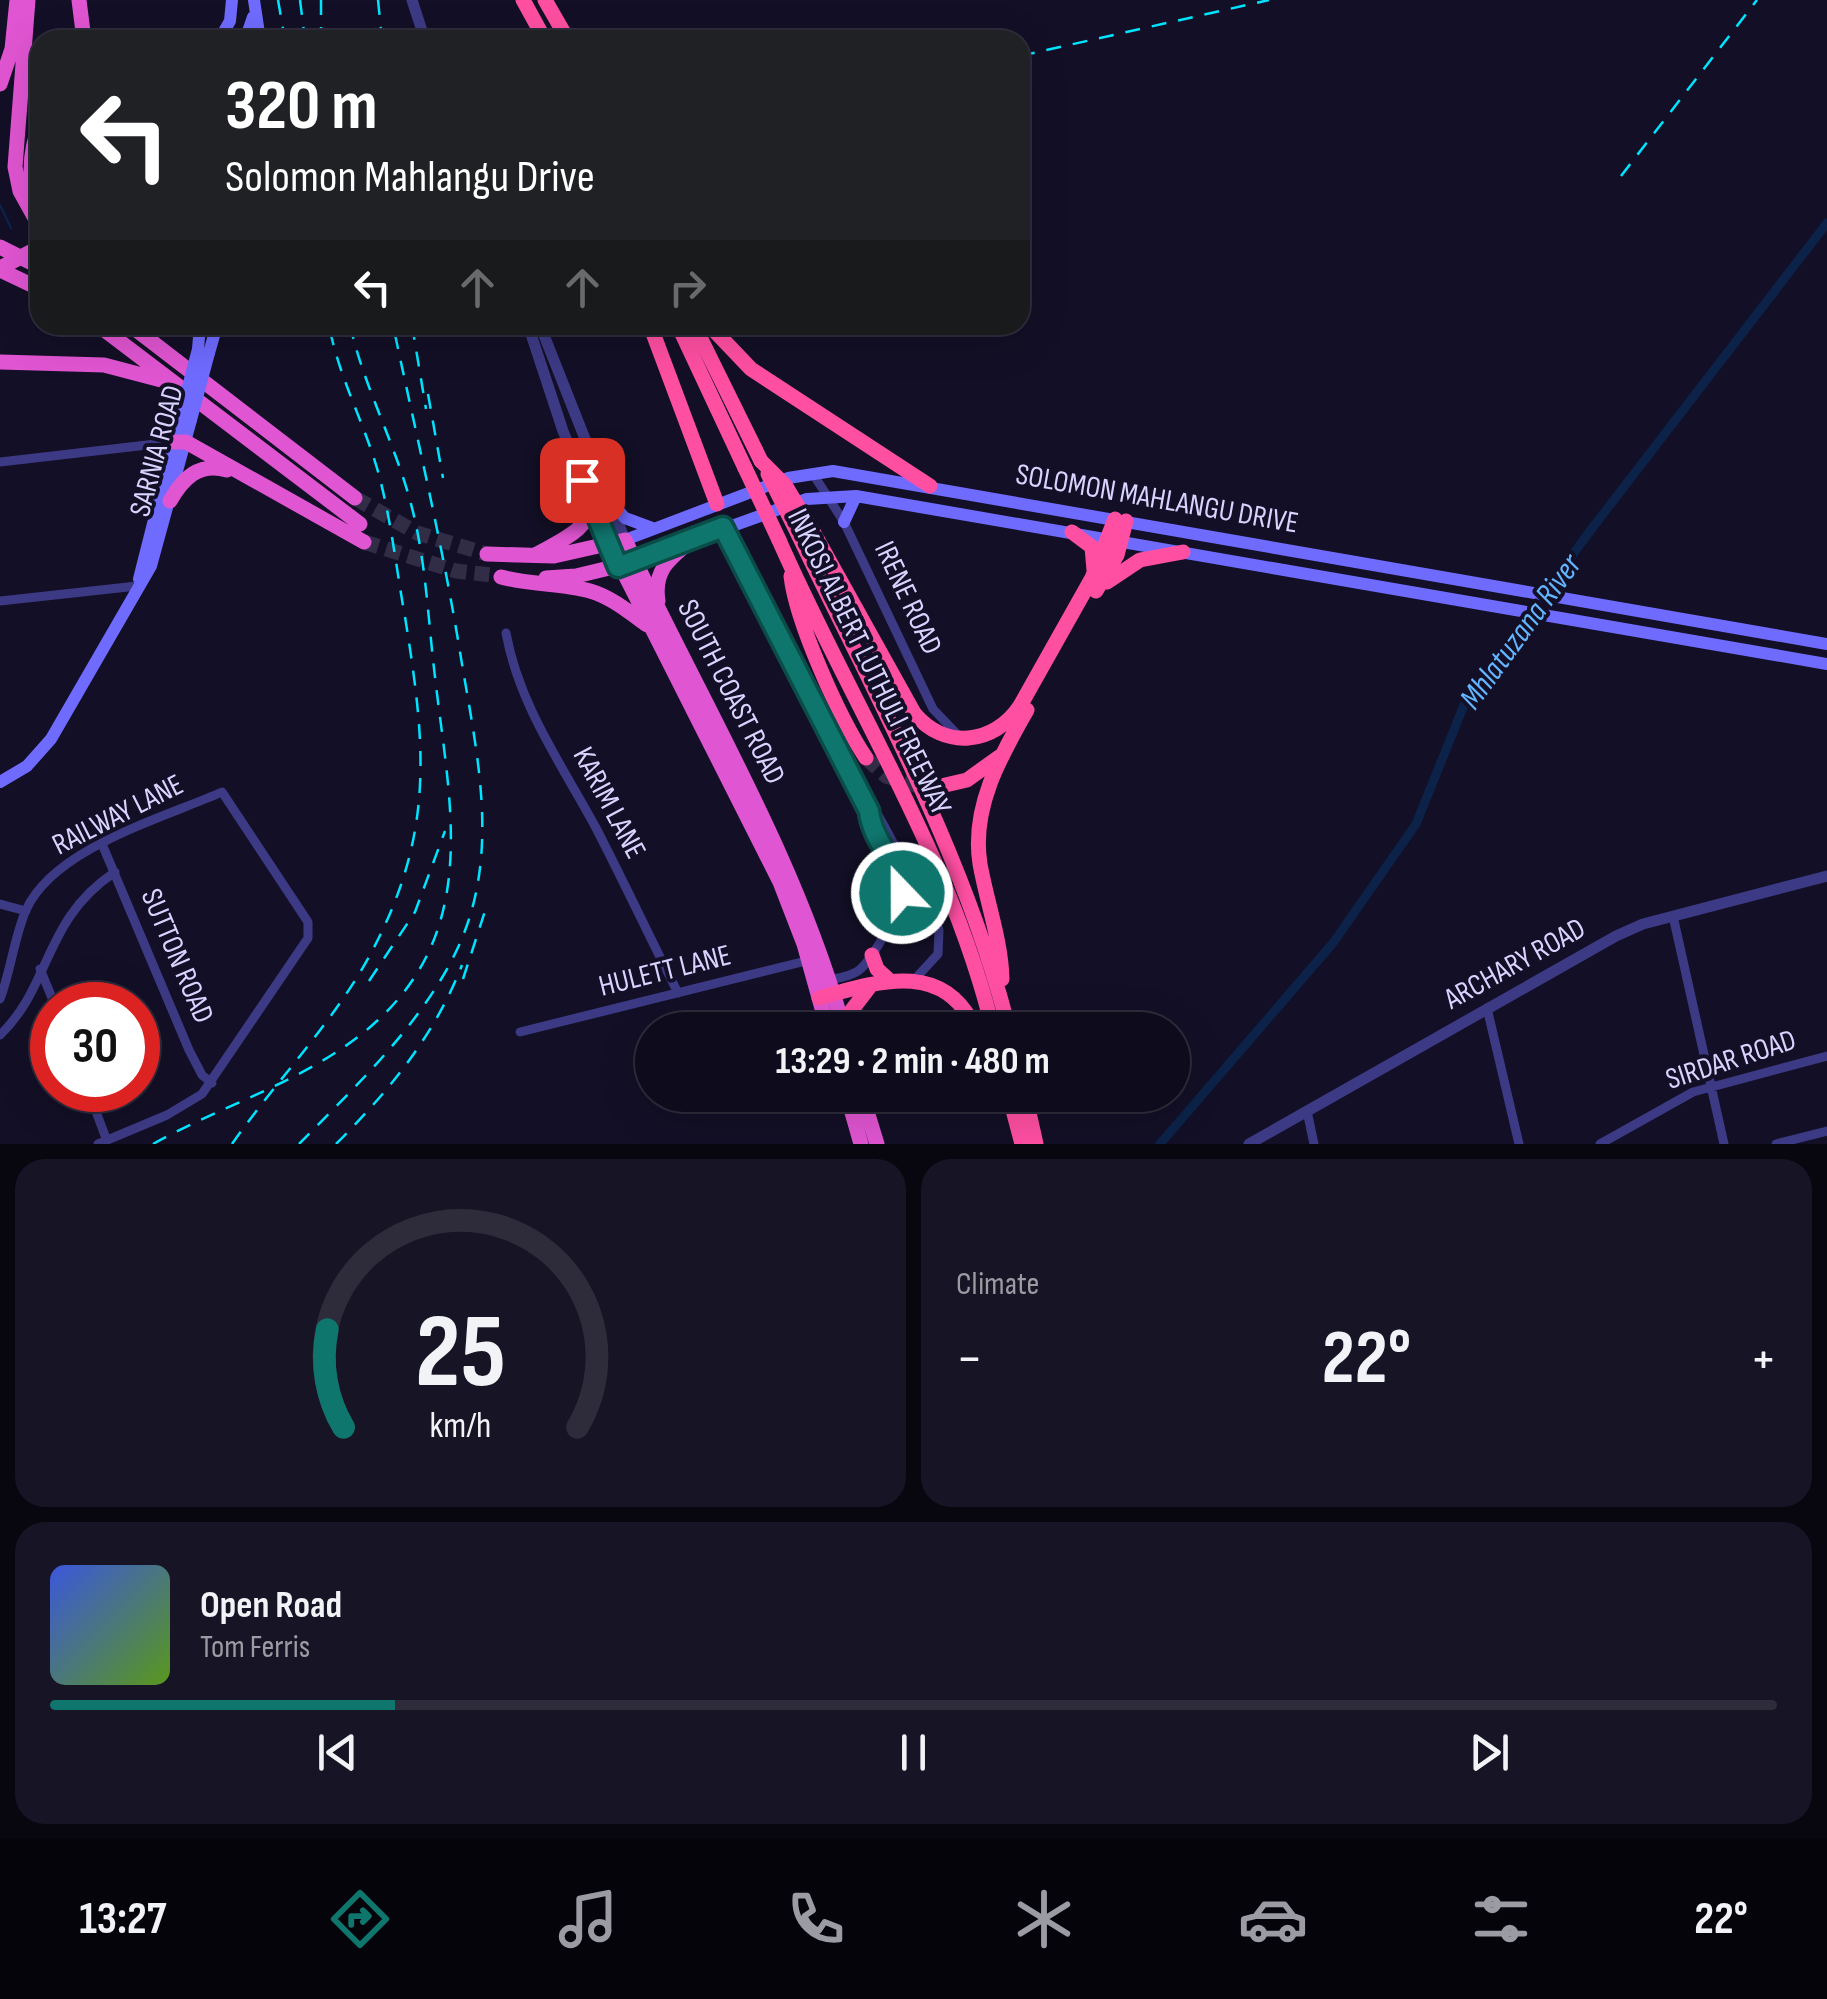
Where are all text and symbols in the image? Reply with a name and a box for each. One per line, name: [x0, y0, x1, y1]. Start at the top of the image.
text: 320 m: [225, 65, 378, 149]
icon: left: [60, 70, 190, 200]
text: Solomon Mahlangu Drive: [225, 150, 595, 205]
icon: left: [345, 260, 400, 315]
icon: ahead: [450, 260, 505, 315]
icon: ahead: [555, 260, 610, 315]
icon: right: [660, 260, 715, 315]
street label: SARNIA ROAD: [122, 381, 192, 521]
pin: [540, 438, 625, 523]
icon: arrive: [555, 453, 610, 508]
street label: SOLOMON MAHLANGU DRIVE: [1013, 456, 1301, 542]
street label: INKOSI ALBERT LUTHULI FREEWAY: [779, 503, 959, 821]
street label: IRENE ROAD: [866, 536, 950, 660]
water label: Mhlatuzana River: [1452, 546, 1591, 717]
street label: SOUTH COAST ROAD: [669, 594, 793, 790]
street label: KARIM LANE: [565, 741, 653, 865]
street label: RAILWAY LANE: [47, 767, 189, 863]
position arrow: [850, 841, 954, 945]
street label: SUTTON ROAD: [133, 883, 221, 1029]
street label: ARCHARY ROAD: [1437, 911, 1592, 1018]
street label: HULETT LANE: [595, 937, 735, 1005]
speed limit sign: 30: [30, 982, 160, 1112]
street label: SIRDAR ROAD: [1661, 1022, 1801, 1098]
text: 13:29 · 2 min · 480 m: [775, 1039, 1050, 1084]
text: Climate: [956, 1265, 1039, 1304]
text: 25: [415, 1291, 506, 1416]
text: 22°: [1322, 1314, 1411, 1405]
text: −: [956, 1326, 983, 1393]
text: +: [1750, 1326, 1777, 1393]
text: km/h: [430, 1405, 491, 1448]
text: Open Road: [200, 1583, 342, 1628]
text: Tom Ferris: [200, 1628, 310, 1667]
icon: previous: [310, 1725, 365, 1780]
icon: pause: [886, 1725, 941, 1780]
icon: next: [1462, 1725, 1517, 1780]
icon: directions: [325, 1884, 395, 1954]
icon: music: [553, 1884, 623, 1954]
icon: phone: [781, 1884, 851, 1954]
icon: climate: [1009, 1884, 1079, 1954]
icon: car: [1238, 1884, 1308, 1954]
icon: filters: [1466, 1884, 1536, 1954]
text: 13:27: [79, 1892, 166, 1947]
text: 22°: [1694, 1892, 1748, 1947]

